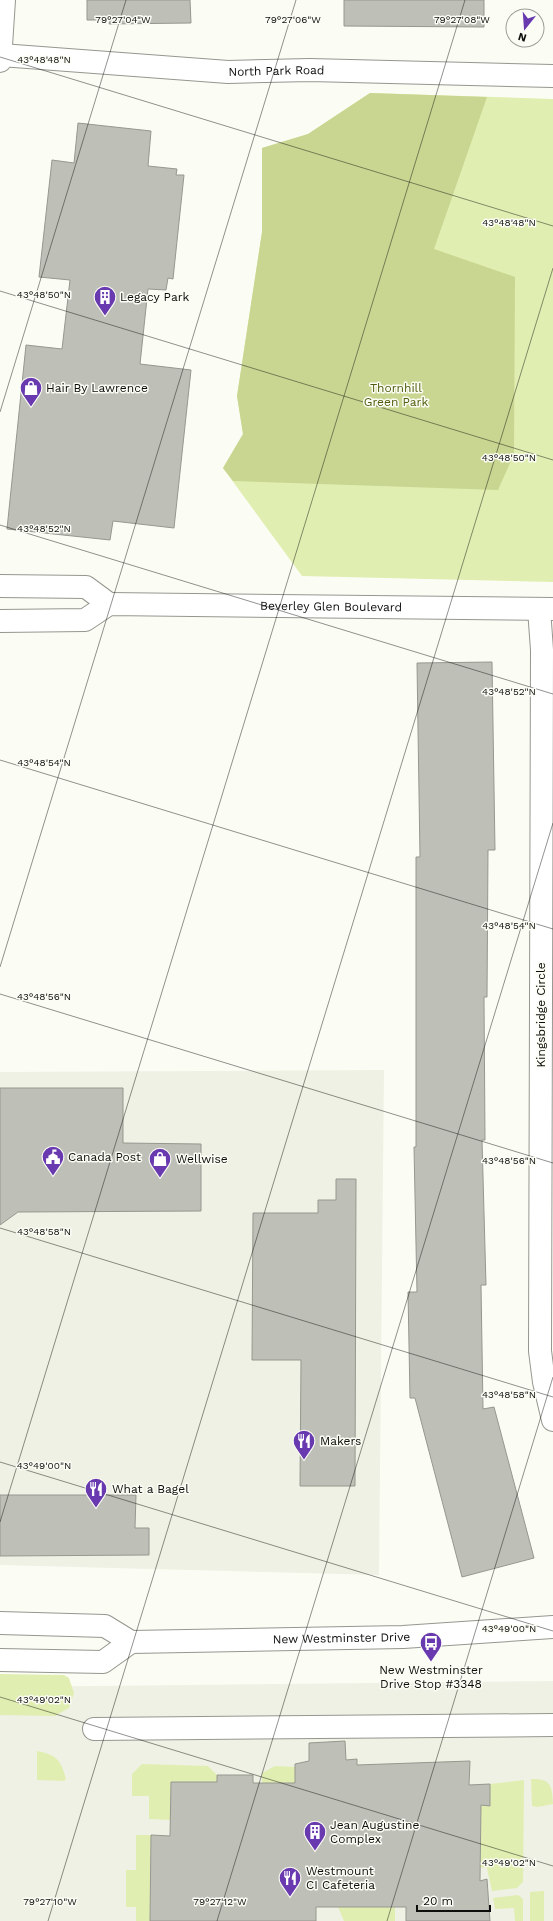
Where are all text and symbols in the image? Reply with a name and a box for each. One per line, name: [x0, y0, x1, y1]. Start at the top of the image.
north arrow: [505, 8, 545, 48]
text: 79°27'04"W: [95, 14, 151, 25]
text: 79°27'06"W: [265, 14, 321, 25]
text: 79°27'08"W: [434, 14, 490, 25]
text: N: [516, 30, 528, 44]
text: 43°48'48"N: [17, 54, 71, 65]
street label: North Park Road: [228, 63, 325, 79]
text: 43°48'48"N: [482, 217, 536, 228]
building icon: Legacy Park: [92, 284, 118, 317]
text: 43°48'50"N: [17, 289, 71, 300]
place label: Legacy Park: [120, 290, 190, 304]
shop icon: Hair By Lawrence: [18, 375, 44, 408]
place label: Hair By Lawrence: [46, 381, 148, 395]
park label: Thornhill Green Park: [364, 381, 428, 409]
text: 43°48'50"N: [482, 452, 536, 463]
text: 43°48'52"N: [17, 523, 71, 534]
street label: Beverley Glen Boulevard: [260, 599, 402, 614]
text: 43°48'52"N: [482, 686, 536, 697]
text: 43°48'54"N: [17, 757, 71, 768]
text: 43°48'54"N: [482, 920, 536, 931]
street label: Kingsbridge Circle: [534, 962, 548, 1068]
text: 43°48'56"N: [17, 991, 71, 1002]
public building icon: Canada Post: [40, 1144, 66, 1177]
shop icon: Wellwise: [147, 1146, 173, 1179]
place label: Canada Post: [68, 1150, 141, 1164]
place label: Wellwise: [176, 1152, 228, 1166]
text: 43°48'56"N: [482, 1155, 536, 1166]
text: 43°48'58"N: [17, 1226, 71, 1237]
text: 43°48'58"N: [482, 1389, 536, 1400]
restaurant icon: Makers: [291, 1428, 317, 1461]
place label: Makers: [320, 1434, 361, 1448]
text: 43°49'00"N: [17, 1460, 71, 1471]
restaurant icon: What a Bagel: [83, 1476, 109, 1509]
place label: What a Bagel: [112, 1482, 189, 1496]
text: 43°49'00"N: [482, 1623, 536, 1634]
street label: New Westminster Drive: [273, 1630, 411, 1646]
bus stop icon: New Westminster Drive Stop #3348: [418, 1630, 444, 1663]
place label: New Westminster Drive Stop #3348: [379, 1663, 483, 1691]
text: 43°49'02"N: [17, 1694, 71, 1705]
place label: Jean Augustine Complex: [330, 1818, 419, 1846]
building icon: Jean Augustine Complex: [302, 1819, 328, 1852]
text: 43°49'02"N: [482, 1857, 536, 1868]
place label: Westmount CI Cafeteria: [306, 1864, 375, 1892]
restaurant icon: Westmount CI Cafeteria: [277, 1865, 303, 1898]
scale bar: [417, 1887, 490, 1913]
text: 20 m: [423, 1894, 453, 1908]
text: 79°27'10"W: [23, 1896, 77, 1907]
text: 79°27'12"W: [193, 1896, 247, 1907]

